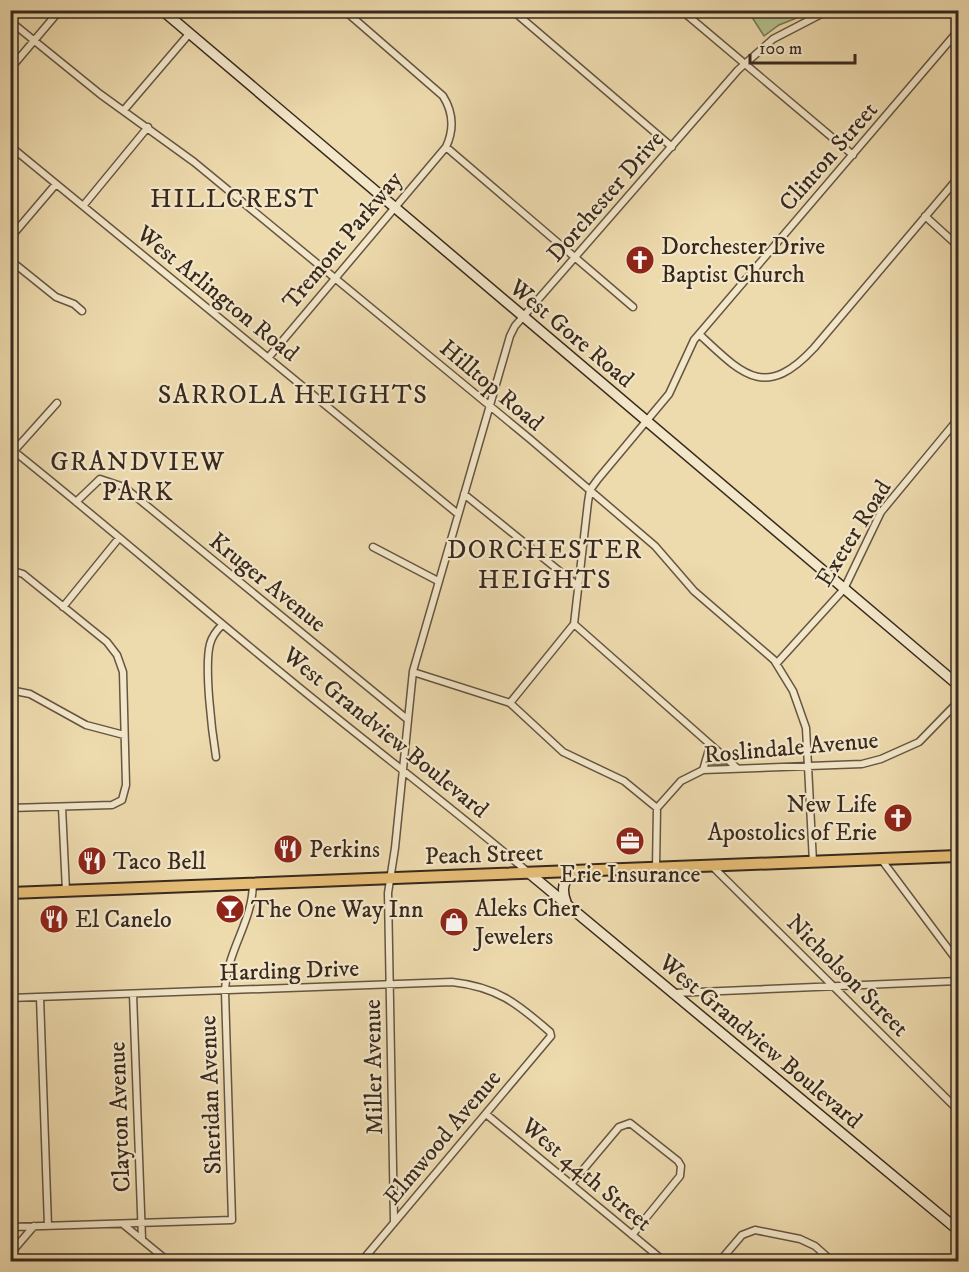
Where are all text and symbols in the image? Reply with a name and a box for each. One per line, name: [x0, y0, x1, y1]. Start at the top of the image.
scale bar: [750, 27, 855, 65]
text: 100 m: [759, 38, 802, 60]
street label: Clinton Street: [773, 95, 885, 218]
street label: Dorchester Drive: [541, 125, 671, 268]
street label: Tremont Parkway: [276, 165, 410, 316]
district label: HILLCREST: [150, 183, 320, 216]
street label: West Arlington Road: [129, 219, 305, 368]
place label: Dorchester Drive Baptist Church: [661, 232, 825, 290]
church icon: Dorchester Drive Baptist Church: [624, 244, 656, 276]
street label: West Gore Road: [502, 272, 640, 395]
street label: Hilltop Road: [433, 333, 550, 438]
district label: SARROLA HEIGHTS: [158, 379, 428, 412]
district label: GRANDVIEW PARK: [50, 446, 226, 509]
street label: Exeter Road: [809, 475, 898, 592]
street label: Kruger Avenue: [203, 526, 332, 639]
district label: DORCHESTER HEIGHTS: [447, 534, 643, 597]
street label: West Grandview Boulevard: [276, 640, 494, 825]
street label: Roslindale Avenue: [703, 725, 880, 771]
place label: New Life Apostolics of Erie: [707, 790, 877, 848]
church icon: New Life Apostolics of Erie: [882, 802, 914, 834]
office icon: Erie Insurance: [614, 825, 646, 857]
restaurant icon: Perkins: [272, 833, 304, 865]
place label: Perkins: [309, 835, 380, 865]
street label: Peach Street: [424, 838, 544, 872]
restaurant icon: Taco Bell: [76, 845, 108, 877]
place label: Taco Bell: [113, 847, 207, 877]
place label: Erie Insurance: [559, 860, 701, 890]
bar icon: The One Way Inn: [214, 893, 246, 925]
place label: Aleks Cher Jewelers: [473, 894, 580, 952]
place label: The One Way Inn: [251, 895, 424, 925]
restaurant icon: El Canelo: [38, 903, 70, 935]
place label: El Canelo: [75, 905, 172, 935]
shop icon: Aleks Cher Jewelers: [438, 906, 470, 938]
street label: Nicholson Street: [780, 908, 915, 1043]
street label: West Grandview Boulevard: [652, 947, 868, 1136]
street label: Harding Drive: [218, 954, 360, 988]
street label: Miller Avenue: [358, 999, 390, 1135]
street label: Sheridan Avenue: [193, 1015, 229, 1175]
street label: Clayton Avenue: [102, 1041, 138, 1193]
street label: Elmwood Avenue: [378, 1064, 508, 1211]
street label: West 44th Street: [514, 1111, 658, 1238]

